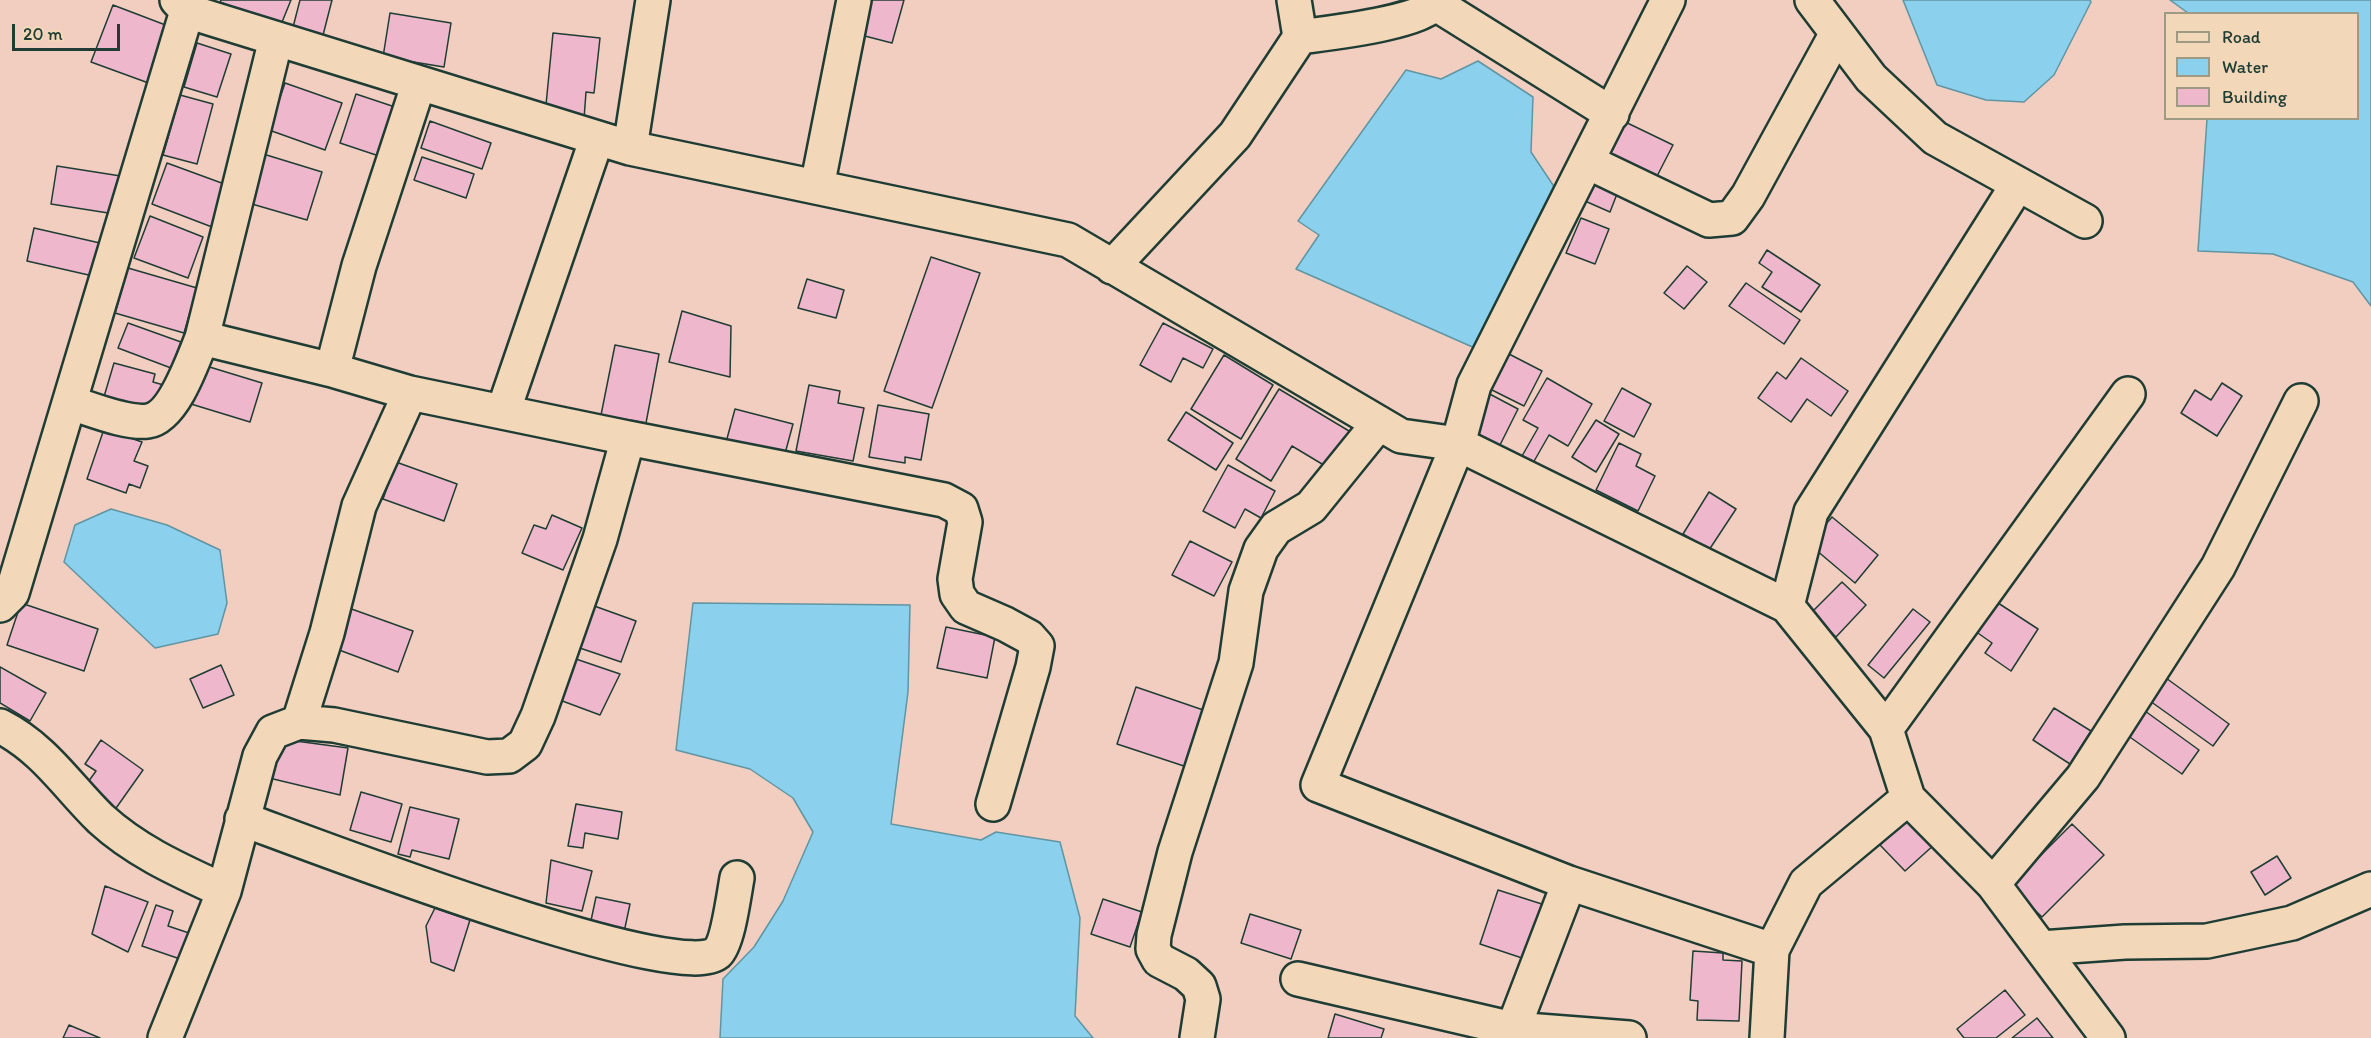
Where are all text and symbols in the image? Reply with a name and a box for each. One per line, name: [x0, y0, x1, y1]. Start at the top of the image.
scale bar: [15, 12, 123, 50]
legend: [2164, 12, 2359, 120]
text: 20 m: [23, 23, 63, 45]
text: Road: [2222, 26, 2261, 48]
text: Water: [2222, 56, 2268, 78]
text: Building: [2222, 86, 2287, 108]

